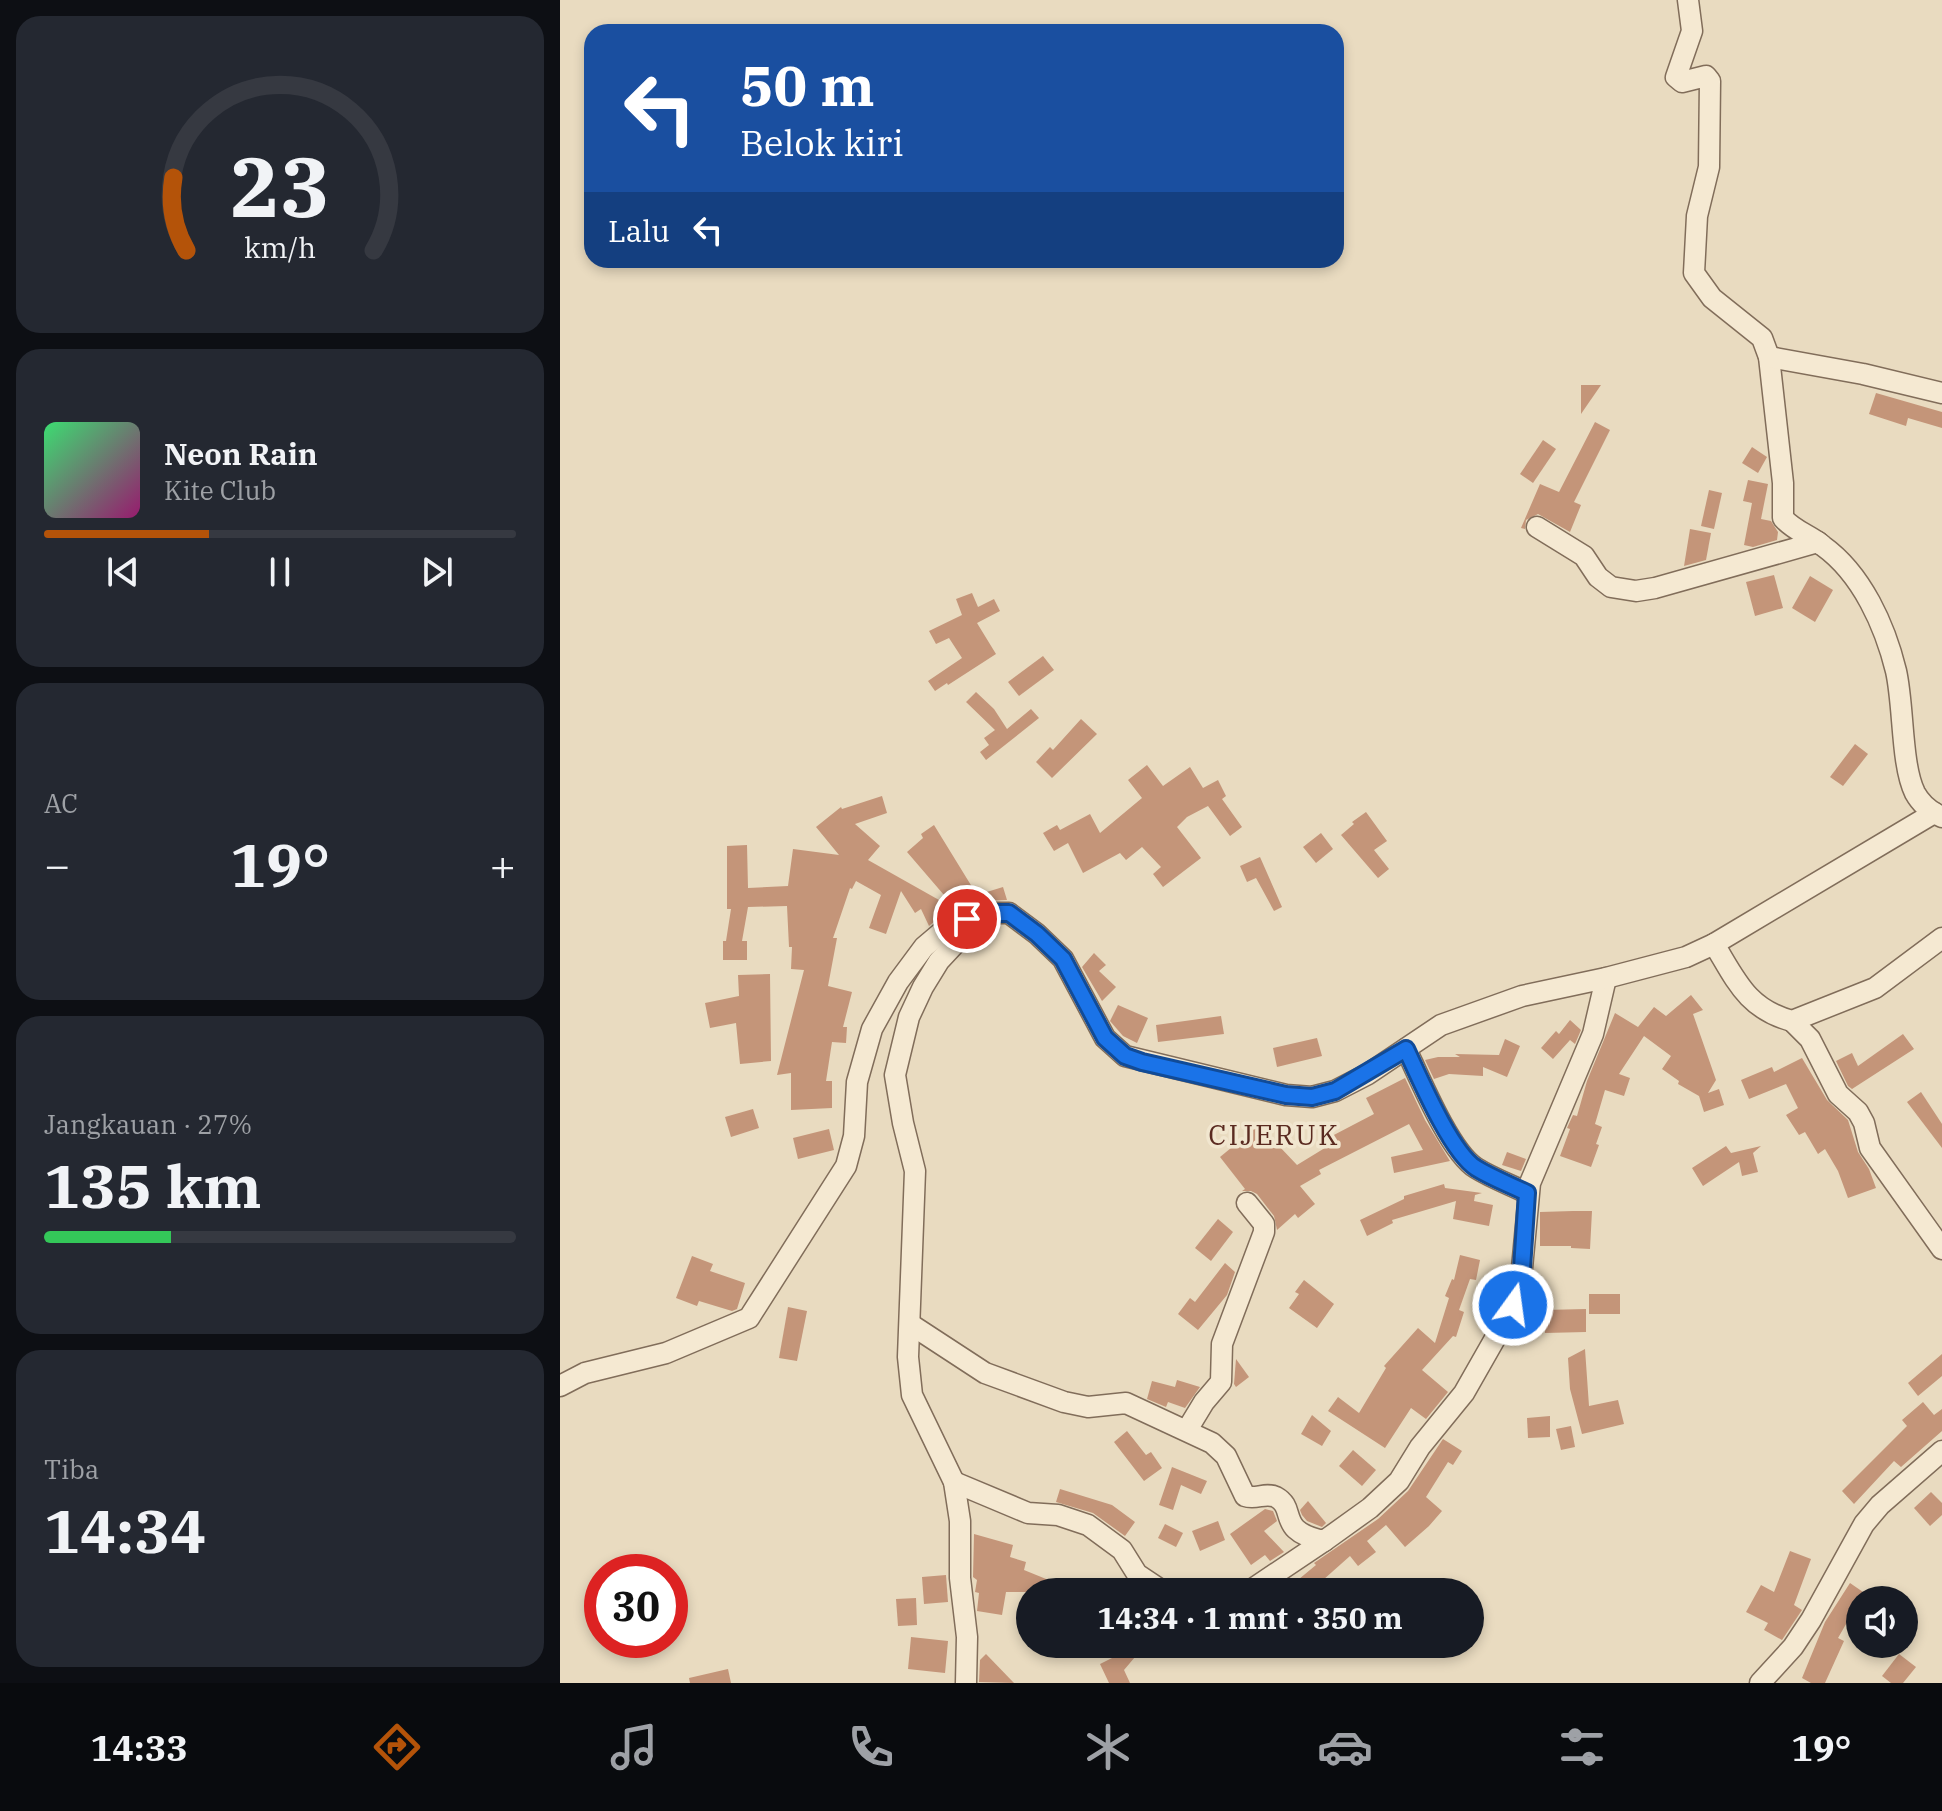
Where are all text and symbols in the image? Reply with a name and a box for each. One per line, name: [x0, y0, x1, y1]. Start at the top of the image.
text: 50 m: [740, 49, 875, 121]
icon: left: [608, 56, 712, 160]
text: Belok kiri: [740, 119, 904, 166]
text: 23: [230, 131, 330, 239]
icon: left: [686, 208, 730, 252]
text: Lalu: [608, 211, 670, 250]
text: km/h: [244, 229, 316, 266]
text: Neon Rain: [164, 434, 318, 473]
text: Kite Club: [164, 473, 276, 507]
icon: previous: [101, 550, 145, 594]
icon: pause: [258, 550, 302, 594]
icon: next: [415, 550, 459, 594]
text: AC: [44, 786, 78, 820]
text: 19°: [230, 825, 330, 904]
text: −: [44, 836, 70, 893]
text: +: [490, 836, 516, 893]
pin: [933, 885, 1001, 953]
icon: arrive: [945, 897, 989, 941]
text: Jangkauan · 27%: [44, 1107, 252, 1141]
district label: CIJERUK: [1208, 1116, 1340, 1153]
text: 135 km: [44, 1146, 262, 1225]
position arrow: [1471, 1263, 1555, 1347]
text: Tiba: [44, 1452, 99, 1486]
text: 14:34: [44, 1491, 206, 1570]
speed limit sign: 30: [584, 1554, 688, 1658]
map controls: [1846, 1586, 1918, 1658]
button: sound: [1846, 1586, 1918, 1658]
text: 14:34 · 1 mnt · 350 m: [1097, 1598, 1403, 1637]
icon: directions: [369, 1719, 425, 1775]
icon: music: [606, 1719, 662, 1775]
icon: phone: [843, 1719, 899, 1775]
icon: climate: [1080, 1719, 1136, 1775]
icon: car: [1317, 1719, 1373, 1775]
icon: filters: [1554, 1719, 1610, 1775]
text: 14:33: [91, 1724, 188, 1771]
text: 19°: [1791, 1724, 1851, 1771]

